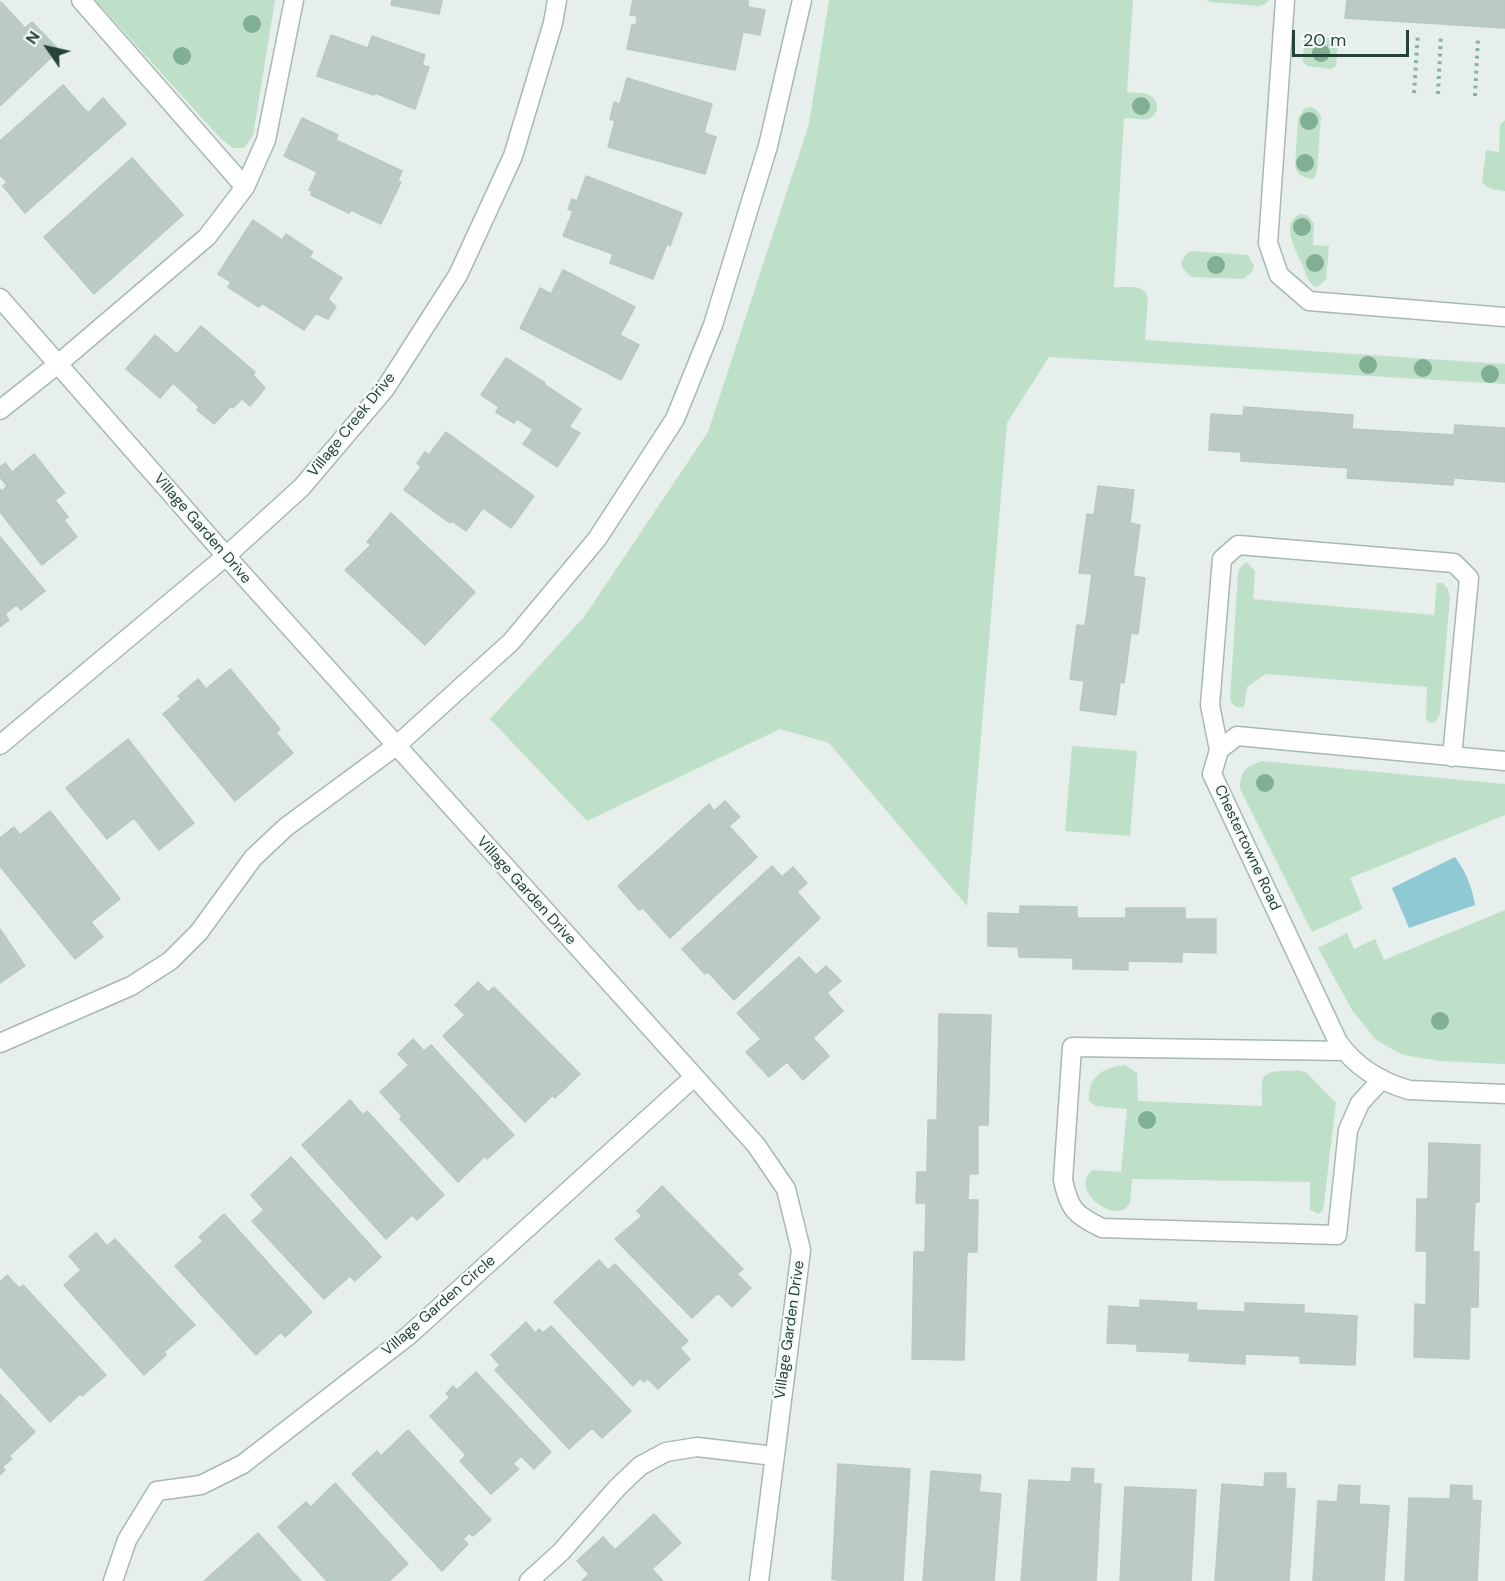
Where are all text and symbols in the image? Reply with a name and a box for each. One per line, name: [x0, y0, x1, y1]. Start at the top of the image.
north arrow: [18, 18, 78, 78]
scale bar: [1295, 18, 1412, 56]
text: N: [21, 27, 45, 48]
text: 20 m: [1303, 28, 1346, 52]
street label: Village Creek Drive: [304, 369, 400, 481]
street label: Village Garden Drive: [149, 470, 255, 588]
street label: Chestertowne Road: [1210, 782, 1284, 914]
street label: Village Garden Drive: [473, 833, 579, 949]
street label: Village Garden Circle: [379, 1252, 499, 1360]
street label: Village Garden Drive: [771, 1259, 809, 1401]

